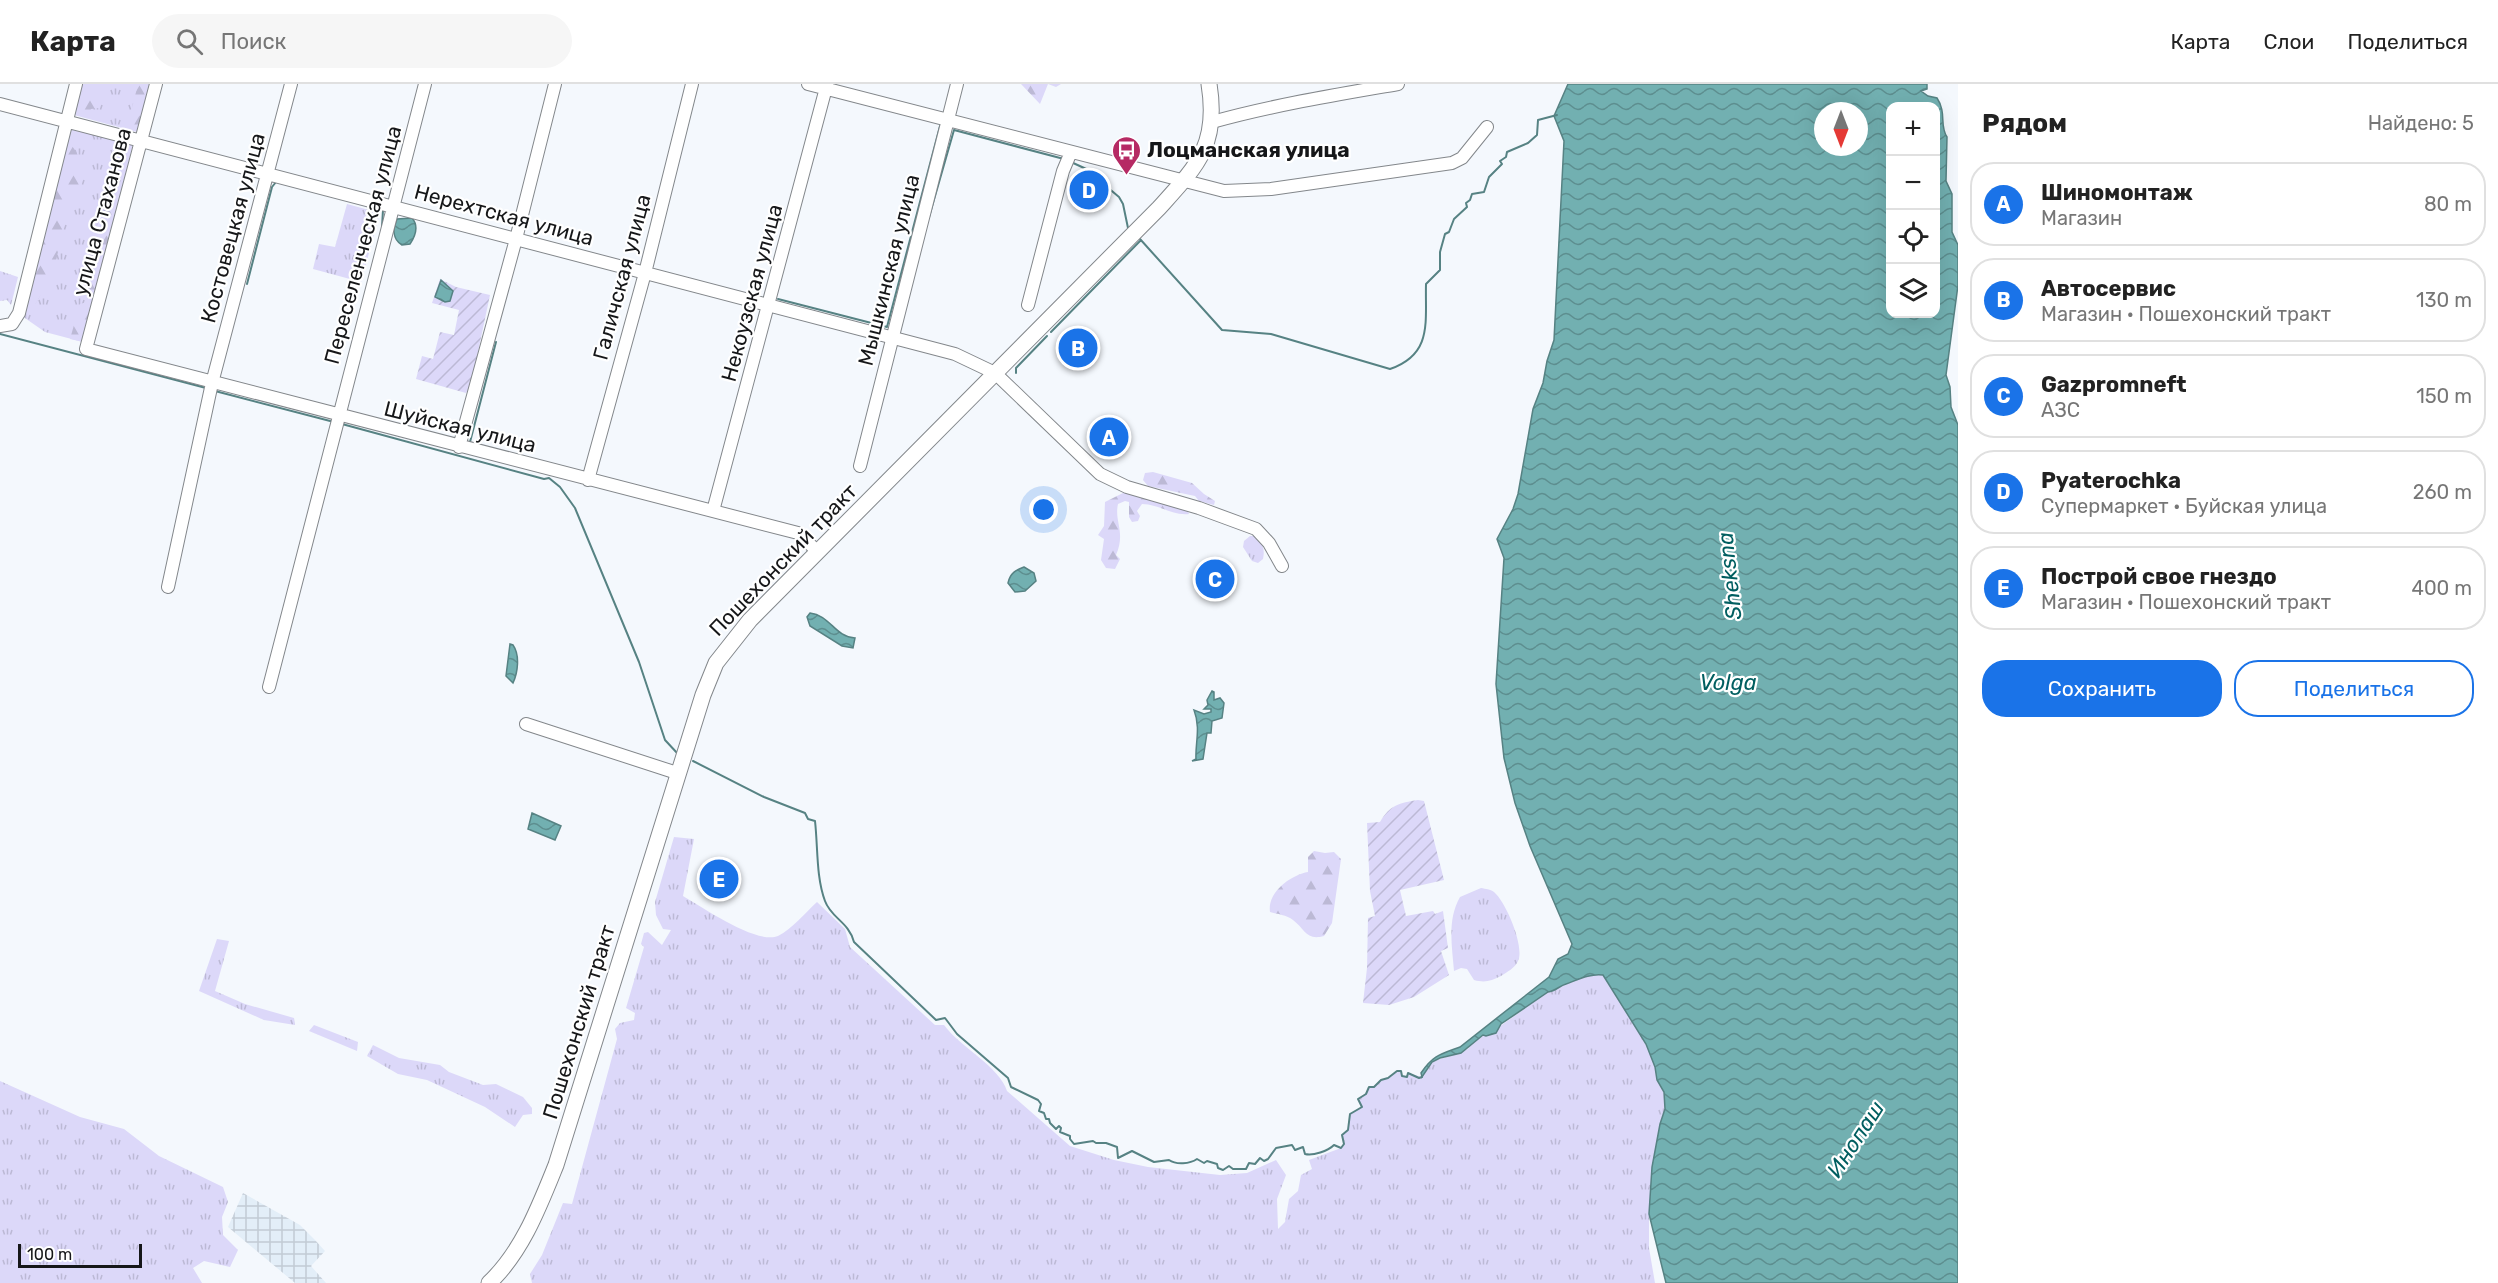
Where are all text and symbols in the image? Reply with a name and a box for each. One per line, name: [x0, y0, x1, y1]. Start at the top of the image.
search box: [152, 14, 572, 68]
text: Карта: [30, 25, 116, 58]
icon: search: [173, 25, 206, 58]
text: Поиск: [221, 28, 286, 55]
text: Карта: [2170, 29, 2230, 54]
text: Слои: [2263, 29, 2314, 54]
text: Поделиться: [2347, 29, 2468, 54]
north arrow: [1814, 102, 1868, 156]
map controls: [1886, 102, 1940, 318]
button: +: [1886, 102, 1940, 156]
text: Рядом: [1982, 108, 2067, 139]
text: Найдено: 5: [2368, 111, 2474, 135]
street label: Переселенческая улица: [319, 123, 406, 367]
street label: улица Стаханова: [67, 125, 136, 299]
street label: Костовецкая улица: [195, 130, 270, 326]
bus stop icon: Лоцманская улица: [1110, 134, 1142, 176]
place label: Лоцманская улица: [1147, 137, 1350, 162]
button: −: [1886, 156, 1940, 210]
pin: D: [1070, 168, 1108, 212]
street label: Мышкинская улица: [853, 172, 924, 368]
street label: Нерехтская улица: [412, 179, 596, 250]
text: Шиномонтаж: [2041, 179, 2193, 206]
street label: Галичская улица: [587, 191, 656, 362]
text: A: [1996, 192, 2011, 216]
text: 80 m: [2424, 192, 2472, 216]
street label: Некоузская улица: [716, 201, 787, 384]
text: Магазин: [2041, 206, 2122, 230]
button: locate: [1886, 210, 1940, 264]
button: layers: [1886, 264, 1940, 318]
text: Автосервис: [2041, 275, 2176, 302]
text: B: [1996, 288, 2011, 312]
text: 130 m: [2416, 288, 2472, 312]
text: Магазин · Пошехонский тракт: [2041, 302, 2331, 326]
pin: B: [1058, 326, 1098, 370]
text: Gazpromneft: [2041, 371, 2187, 398]
text: C: [1996, 384, 2011, 408]
text: 150 m: [2416, 384, 2472, 408]
street label: Шуйская улица: [381, 396, 539, 457]
text: АЗС: [2041, 398, 2080, 422]
pin: A: [1090, 414, 1128, 460]
text: Pyaterochka: [2041, 467, 2181, 494]
street label: Пошехонский тракт: [704, 478, 862, 641]
text: D: [1996, 480, 2011, 504]
text: 260 m: [2413, 480, 2472, 504]
text: Супермаркет · Буйская улица: [2041, 494, 2327, 518]
your location: [1029, 495, 1058, 524]
water label: Sheksna: [1711, 531, 1748, 621]
pin: C: [1196, 556, 1234, 602]
text: Построй свое гнездо: [2041, 563, 2277, 590]
text: E: [1997, 576, 2010, 600]
text: 400 m: [2412, 576, 2472, 600]
text: Магазин · Пошехонский тракт: [2041, 590, 2331, 614]
button: Сохранить: [1982, 660, 2222, 717]
button: Поделиться: [2234, 660, 2474, 717]
water label: Volga: [1699, 669, 1757, 696]
pin: E: [700, 856, 738, 902]
street label: Пошехонский тракт: [537, 921, 620, 1122]
water label: Инопаш: [1821, 1096, 1890, 1182]
scale bar: [18, 1241, 142, 1268]
text: 100 m: [27, 1245, 72, 1264]

